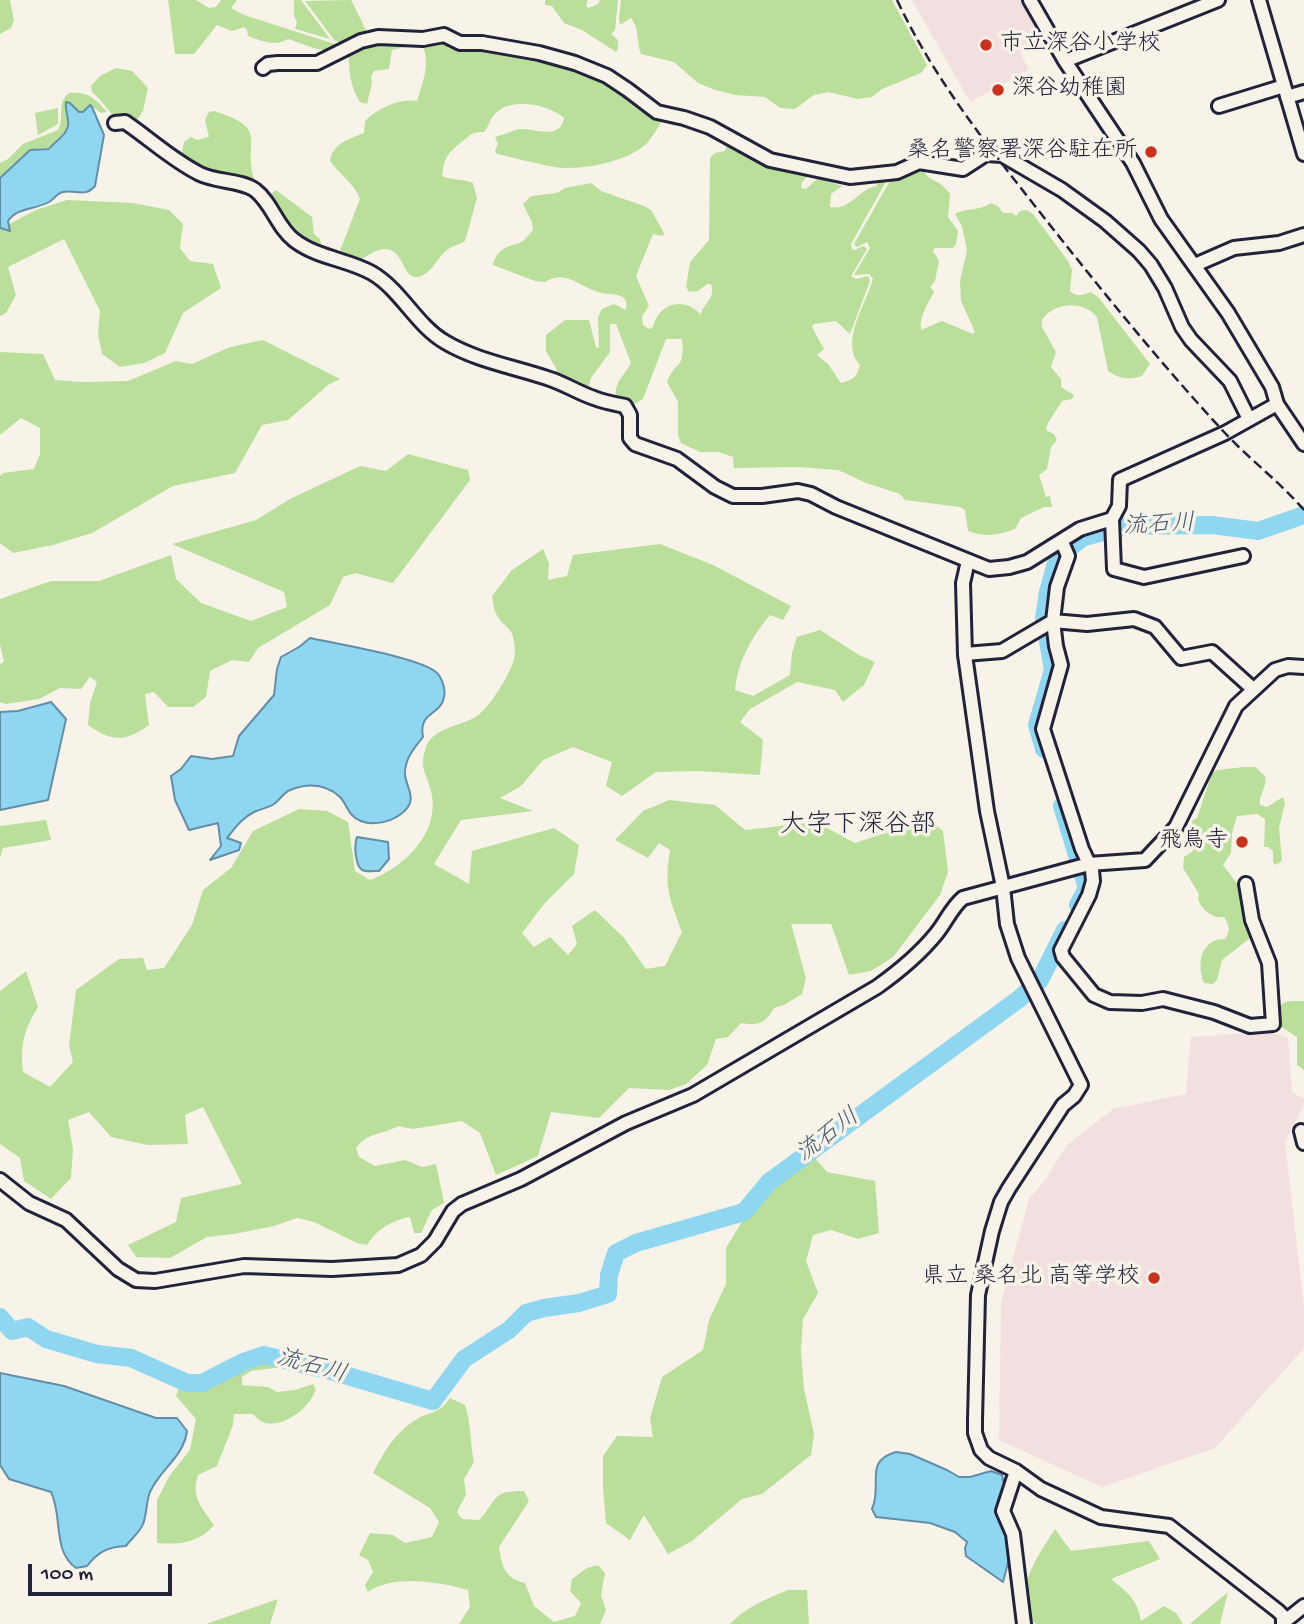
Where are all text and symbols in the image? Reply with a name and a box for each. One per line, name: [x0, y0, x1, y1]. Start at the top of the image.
place label: 市立深谷小学校: [1000, 31, 1161, 59]
marker: 市立深谷小学校: [978, 37, 994, 53]
place label: 深谷幼稚園: [1012, 76, 1127, 104]
marker: 深谷幼稚園: [990, 82, 1006, 98]
place label: 桑名警察署深谷駐在所: [907, 138, 1137, 166]
marker: 桑名警察署深谷駐在所: [1143, 144, 1159, 160]
water label: 流石川: [1122, 511, 1196, 543]
district label: 大字下深谷部: [780, 811, 936, 843]
place label: 飛鳥寺: [1159, 828, 1228, 856]
marker: 飛鳥寺: [1234, 834, 1250, 850]
water label: 流石川: [792, 1104, 866, 1170]
place label: 県立 桑名北 高等学校: [922, 1264, 1140, 1292]
marker: 県立 桑名北 高等学校: [1146, 1270, 1162, 1286]
water label: 流石川: [272, 1345, 350, 1391]
scale bar: [32, 1550, 175, 1594]
text: 100 m: [41, 1563, 93, 1588]

